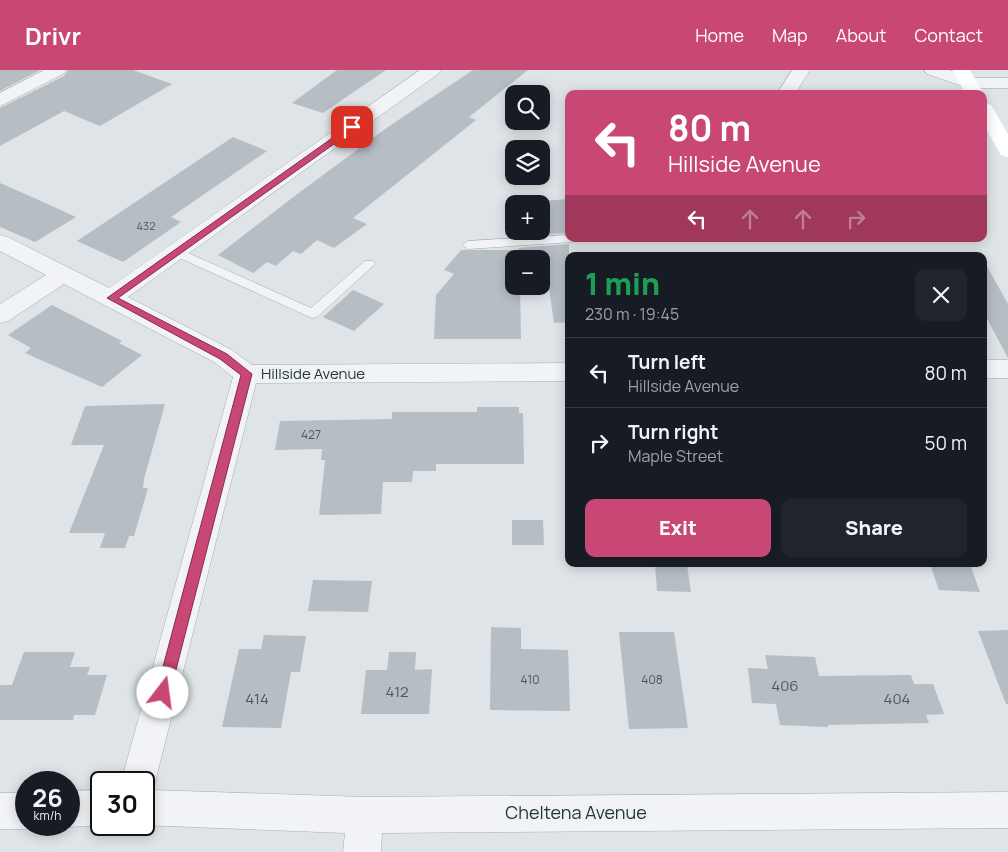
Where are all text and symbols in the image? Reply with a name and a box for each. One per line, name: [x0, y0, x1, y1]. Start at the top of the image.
text: Drivr: [25, 19, 81, 52]
text: Home: [695, 23, 744, 47]
text: Map: [772, 23, 808, 47]
text: About: [836, 23, 886, 47]
text: Contact: [914, 23, 983, 47]
map controls: [505, 85, 550, 295]
button: search: [505, 85, 550, 130]
text: 80 m: [668, 104, 751, 152]
pin: [331, 106, 373, 148]
icon: left: [585, 110, 650, 175]
icon: arrive: [338, 113, 366, 141]
button: layers: [505, 140, 550, 185]
text: Hillside Avenue: [668, 149, 821, 179]
button: +: [505, 195, 550, 240]
icon: left: [683, 205, 711, 233]
icon: ahead: [736, 205, 764, 233]
icon: ahead: [789, 205, 817, 233]
icon: right: [842, 205, 870, 233]
house number: 432: [137, 218, 155, 233]
button: −: [505, 250, 550, 295]
text: 1 min: [585, 263, 660, 304]
button: close: [915, 269, 967, 321]
text: 230 m · 19:45: [585, 303, 679, 325]
text: Turn left: [628, 349, 706, 375]
icon: left: [585, 359, 613, 387]
text: 80 m: [924, 360, 967, 386]
street label: Hillside Avenue: [261, 363, 365, 384]
text: Hillside Avenue: [628, 375, 739, 397]
text: Turn right: [628, 419, 718, 445]
house number: 427: [301, 426, 321, 443]
icon: right: [585, 429, 613, 457]
text: 50 m: [925, 430, 967, 456]
text: Maple Street: [628, 445, 723, 467]
button: Exit: [585, 499, 771, 557]
button: Share: [781, 499, 967, 557]
position arrow: [136, 666, 188, 718]
house number: 410: [520, 671, 540, 688]
house number: 408: [641, 671, 663, 688]
house number: 406: [771, 675, 799, 696]
house number: 412: [385, 681, 409, 702]
house number: 414: [245, 688, 269, 709]
house number: 404: [884, 688, 911, 709]
speed limit sign: 30: [90, 771, 155, 836]
text: 26: [32, 780, 63, 815]
street label: Cheltena Avenue: [505, 800, 647, 824]
text: km/h: [34, 807, 61, 824]

